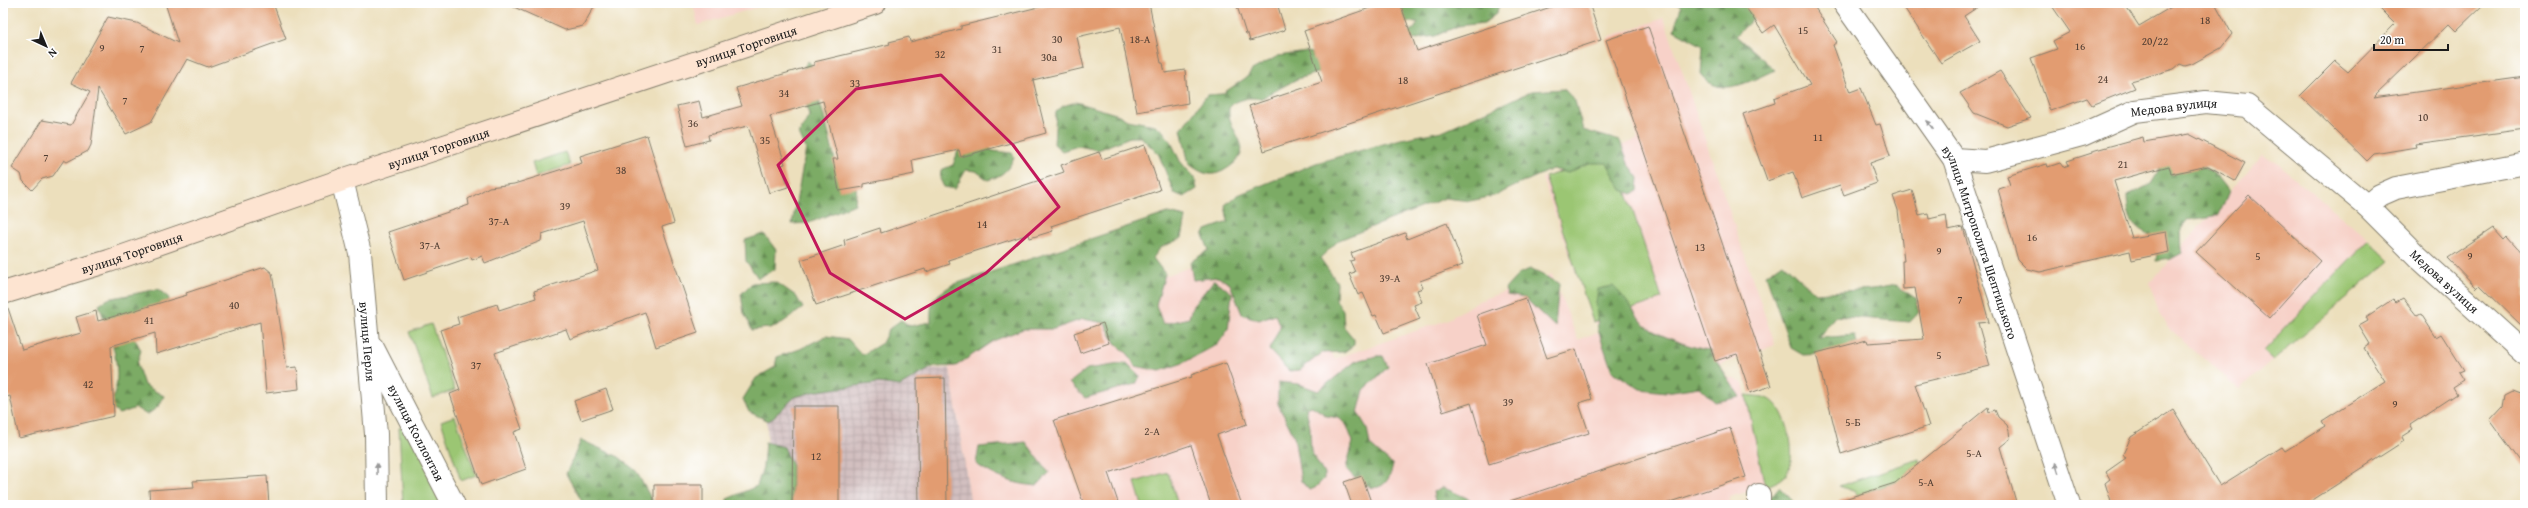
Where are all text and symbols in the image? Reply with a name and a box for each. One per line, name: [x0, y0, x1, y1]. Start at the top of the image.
house number: 18: [2200, 12, 2210, 28]
street label: вулиця Торговиця: [693, 21, 800, 72]
house number: 15: [1798, 22, 1808, 38]
north arrow: [26, 26, 66, 66]
scale bar: [2374, 26, 2448, 52]
house number: 30: [1052, 31, 1062, 47]
house number: 18-А: [1129, 31, 1151, 47]
text: 20 m: [2380, 31, 2404, 48]
house number: 20/22: [2142, 33, 2168, 49]
house number: 16: [2075, 38, 2085, 54]
house number: 9: [99, 40, 105, 56]
house number: 7: [139, 40, 145, 56]
house number: 31: [992, 41, 1002, 57]
text: N: [44, 45, 61, 62]
house number: 32: [935, 46, 945, 62]
house number: 30а: [1041, 49, 1058, 65]
house number: 24: [2098, 71, 2108, 87]
house number: 18: [1398, 72, 1408, 88]
house number: 33: [850, 75, 860, 91]
house number: 34: [779, 85, 789, 101]
house number: 7: [122, 92, 128, 108]
street label: Медова вулиця: [2130, 93, 2219, 121]
house number: 10: [2418, 109, 2428, 125]
house number: 36: [688, 115, 698, 131]
one-way arrow: [1926, 119, 1934, 130]
street label: вулиця Торговиця: [385, 123, 492, 174]
house number: 11: [1813, 129, 1823, 145]
house number: 35: [760, 132, 770, 148]
street label: вулиця Митрополита Шептицького: [1937, 142, 2022, 342]
house number: 7: [43, 149, 49, 165]
house number: 21: [2118, 156, 2128, 172]
house number: 38: [616, 162, 626, 178]
house number: 39: [560, 198, 570, 214]
house number: 37-А: [488, 213, 510, 229]
house number: 14: [977, 216, 987, 232]
street label: вулиця Торговиця: [79, 227, 186, 279]
house number: 16: [2027, 229, 2037, 245]
house number: 37-А: [419, 237, 441, 253]
house number: 13: [1695, 239, 1705, 255]
house number: 9: [1936, 243, 1942, 259]
street label: Медова вулиця: [2405, 245, 2483, 318]
house number: 5: [2255, 248, 2261, 264]
house number: 9: [2467, 248, 2473, 264]
house number: 39-А: [1379, 270, 1401, 286]
house number: 7: [1957, 291, 1963, 307]
house number: 40: [229, 297, 239, 313]
street label: вулиця Перля: [354, 301, 380, 383]
house number: 41: [144, 312, 154, 328]
house number: 5: [1936, 347, 1942, 363]
house number: 37: [471, 357, 481, 373]
house number: 42: [83, 376, 93, 392]
street label: вулиця Коллонтая: [383, 381, 449, 485]
house number: 39: [1503, 394, 1513, 410]
house number: 9: [2392, 396, 2398, 412]
house number: 5-Б: [1845, 414, 1861, 430]
house number: 2-А: [1144, 423, 1160, 439]
house number: 5-А: [1966, 445, 1982, 461]
house number: 12: [811, 448, 821, 464]
one-way arrow: [2054, 462, 2060, 474]
one-way arrow: [373, 463, 380, 475]
house number: 5-А: [1918, 474, 1934, 490]

